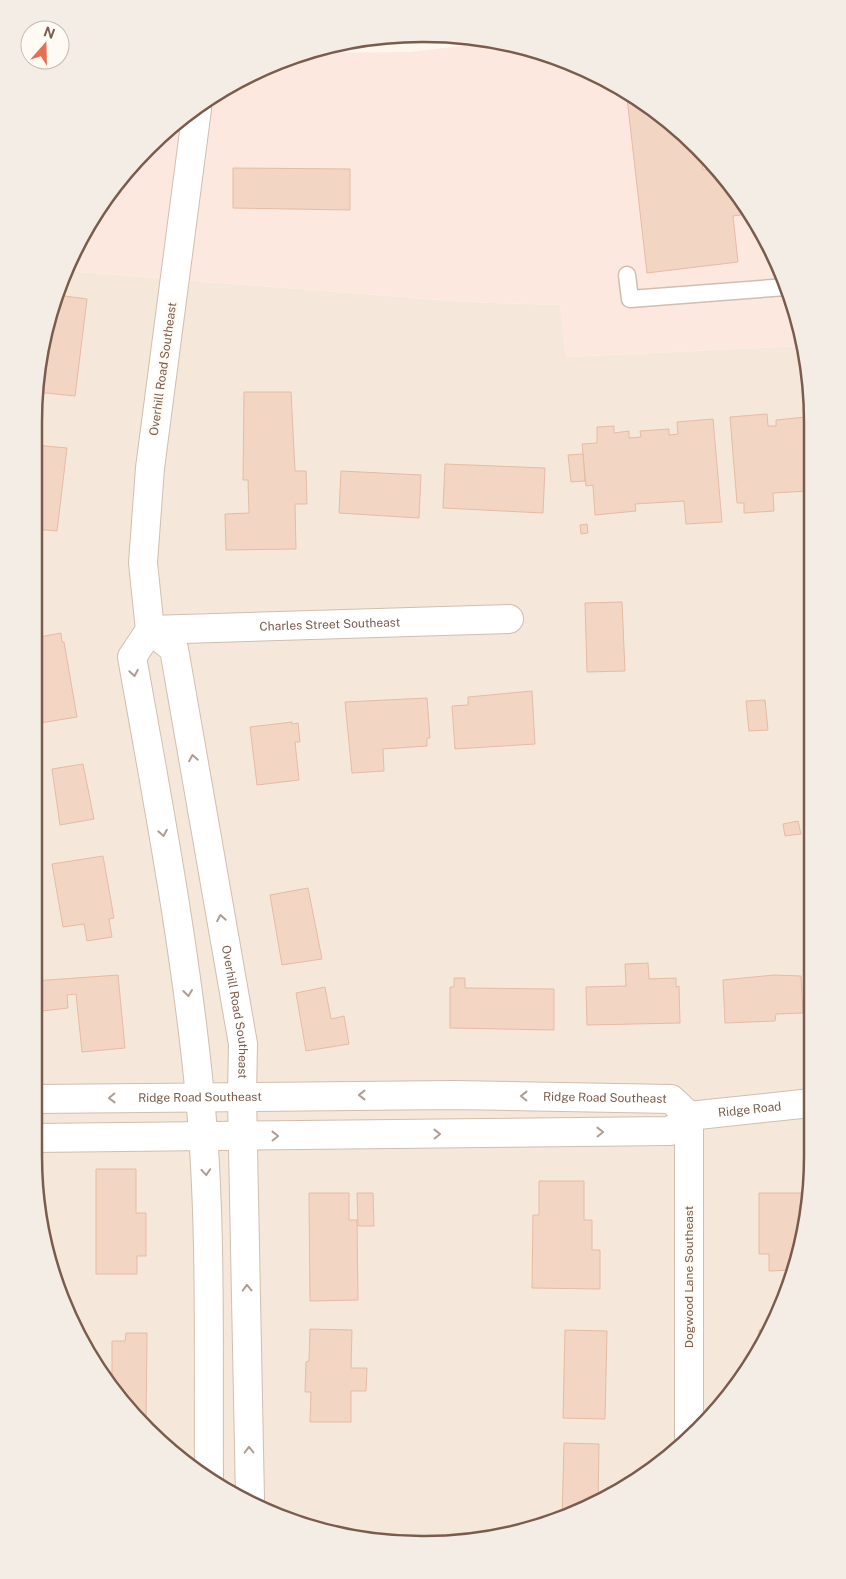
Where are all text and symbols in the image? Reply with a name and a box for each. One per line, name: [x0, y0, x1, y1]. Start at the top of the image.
north arrow: [20, 20, 70, 70]
text: N: [42, 23, 57, 42]
street label: Overhill Road Southeast: [147, 301, 179, 437]
street label: Charles Street Southeast: [259, 615, 401, 634]
one-way arrow: [129, 668, 139, 677]
one-way arrow: [188, 753, 198, 762]
one-way arrow: [157, 828, 168, 837]
one-way arrow: [217, 913, 227, 922]
street label: Overhill Road Southeast: [219, 944, 250, 1079]
one-way arrow: [182, 990, 193, 998]
street label: Ridge Road Southeast: [138, 1090, 262, 1105]
one-way arrow: [358, 1090, 366, 1100]
street label: Ridge Road Southeast: [543, 1090, 667, 1106]
one-way arrow: [520, 1091, 528, 1101]
one-way arrow: [108, 1093, 116, 1103]
street label: Ridge Road: [717, 1099, 782, 1120]
one-way arrow: [596, 1127, 604, 1137]
one-way arrow: [434, 1129, 442, 1139]
one-way arrow: [272, 1131, 279, 1141]
one-way arrow: [200, 1169, 211, 1177]
street label: Dogwood Lane Southeast: [682, 1205, 696, 1348]
one-way arrow: [242, 1284, 252, 1292]
one-way arrow: [244, 1446, 254, 1454]

